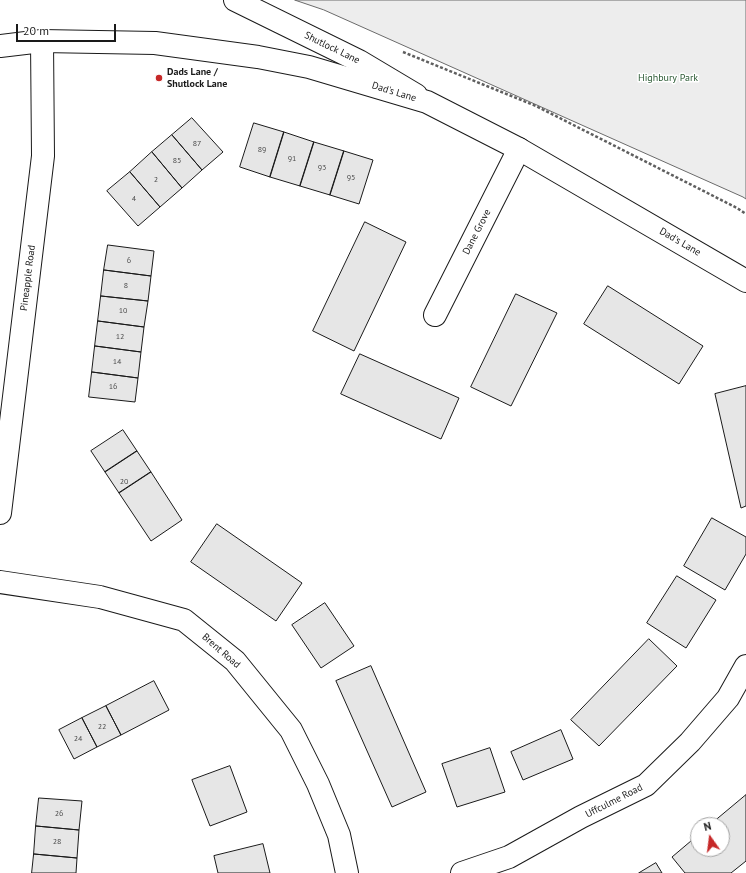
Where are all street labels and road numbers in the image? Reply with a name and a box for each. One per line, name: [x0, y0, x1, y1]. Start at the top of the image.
street label: Shutlock Lane: [302, 29, 362, 67]
street label: Dad's Lane: [370, 80, 418, 104]
street label: Dane Grove: [460, 207, 494, 257]
street label: Dad's Lane: [657, 225, 703, 259]
street label: Pineapple Road: [18, 244, 38, 312]
street label: Brent Road: [199, 631, 243, 671]
street label: Uffculme Road: [583, 781, 645, 821]

